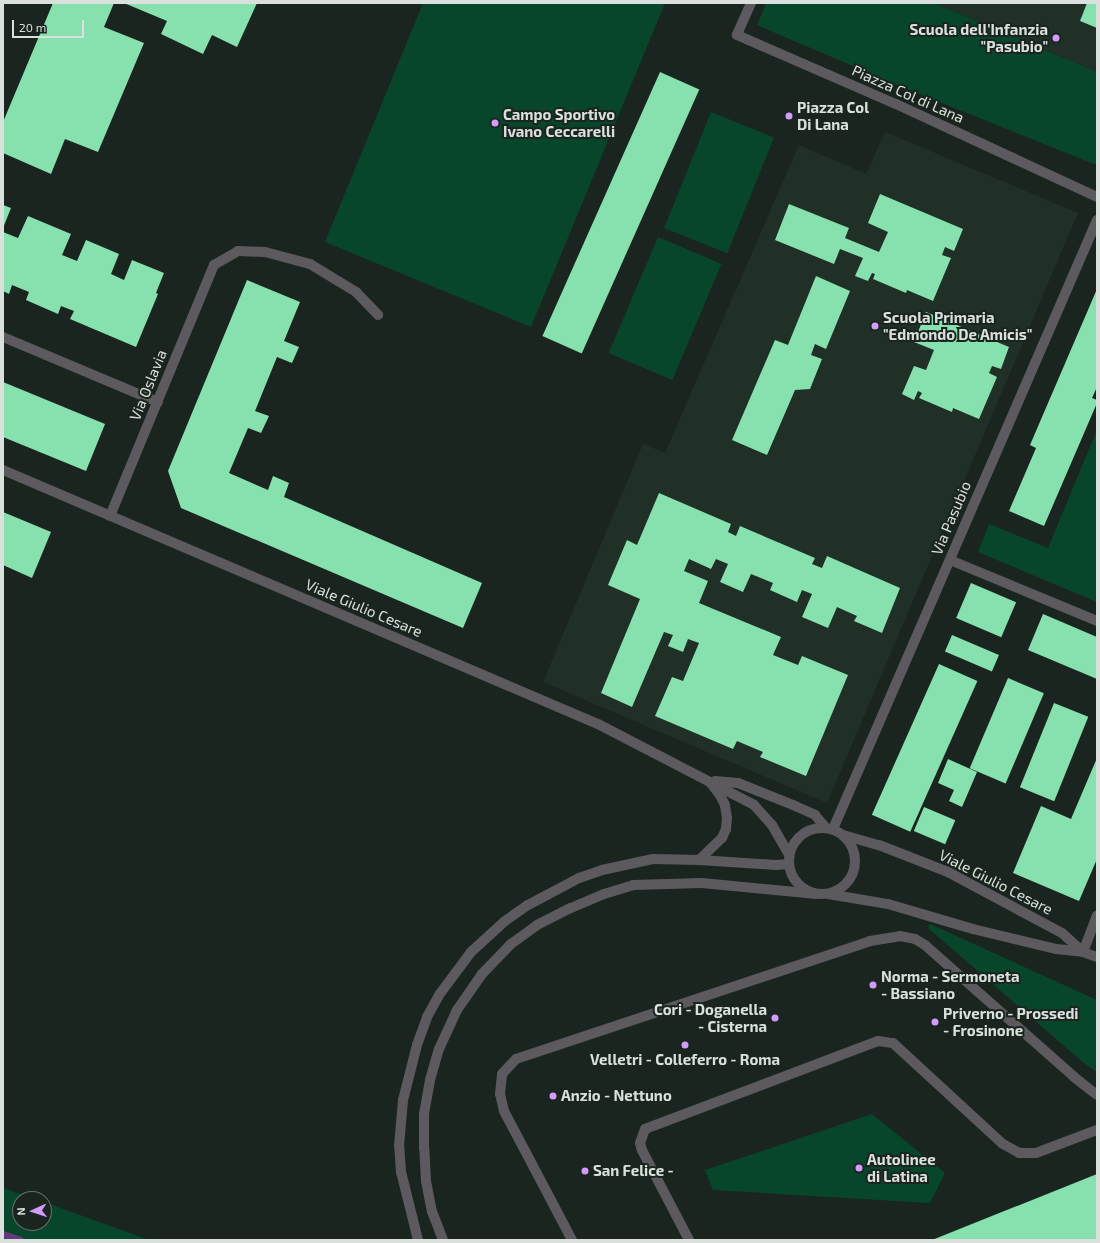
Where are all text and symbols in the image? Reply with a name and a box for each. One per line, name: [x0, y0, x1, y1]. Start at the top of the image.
scale bar: [14, 12, 86, 38]
text: 20 m: [19, 20, 46, 34]
place label: Scuola dell'Infanzia "Pasubio": [909, 20, 1048, 55]
marker: Scuola dell'Infanzia "Pasubio": [1051, 33, 1061, 43]
street label: Piazza Col di Lana: [849, 61, 967, 127]
place label: Piazza Col Di Lana: [797, 98, 869, 133]
place label: Campo Sportivo Ivano Ceccarelli: [503, 105, 615, 140]
marker: Piazza Col Di Lana: [784, 111, 794, 121]
marker: Campo Sportivo Ivano Ceccarelli: [490, 118, 500, 128]
place label: Scuola Primaria "Edmondo De Amicis": [883, 308, 1033, 343]
marker: Scuola Primaria "Edmondo De Amicis": [870, 321, 880, 331]
street label: Via Oslavia: [126, 347, 170, 423]
street label: Via Pasubio: [927, 478, 975, 558]
street label: Viale Giulio Cesare: [303, 575, 425, 641]
street label: Viale Giulio Cesare: [936, 846, 1056, 918]
place label: Norma - Sermoneta - Bassiano: [881, 967, 1019, 1002]
marker: Norma - Sermoneta - Bassiano: [868, 980, 878, 990]
place label: Cori - Doganella - Cisterna: [654, 1000, 767, 1035]
place label: Priverno - Prossedi - Frosinone: [943, 1004, 1078, 1039]
marker: Cori - Doganella - Cisterna: [770, 1013, 780, 1023]
marker: Priverno - Prossedi - Frosinone: [930, 1017, 940, 1027]
marker: Velletri - Colleferro - Roma: [680, 1040, 690, 1050]
place label: Velletri - Colleferro - Roma: [590, 1051, 780, 1069]
place label: Anzio - Nettuno: [561, 1087, 672, 1105]
marker: Anzio - Nettuno: [548, 1091, 558, 1101]
place label: Autolinee di Latina: [867, 1150, 936, 1185]
place label: San Felice -: [593, 1162, 674, 1180]
marker: Autolinee di Latina: [854, 1163, 864, 1173]
marker: San Felice -: [580, 1166, 590, 1176]
north arrow: [12, 1191, 52, 1231]
text: N: [14, 1207, 27, 1216]

